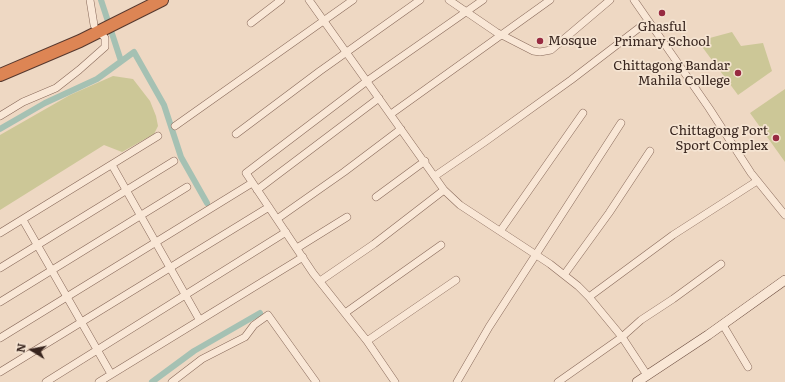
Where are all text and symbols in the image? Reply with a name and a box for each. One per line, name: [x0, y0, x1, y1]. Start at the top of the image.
marker: Ghasful Primary School: [657, 8, 667, 18]
place label: Ghasful Primary School: [614, 19, 710, 50]
place label: Mosque: [548, 33, 597, 49]
marker: Mosque: [535, 36, 545, 46]
place label: Chittagong Bandar Mahila College: [613, 58, 730, 89]
marker: Chittagong Bandar Mahila College: [733, 68, 743, 78]
place label: Chittagong Port Sport Complex: [669, 123, 768, 154]
marker: Chittagong Port Sport Complex: [771, 133, 781, 143]
north arrow: [12, 330, 52, 370]
text: N: [12, 342, 29, 354]

